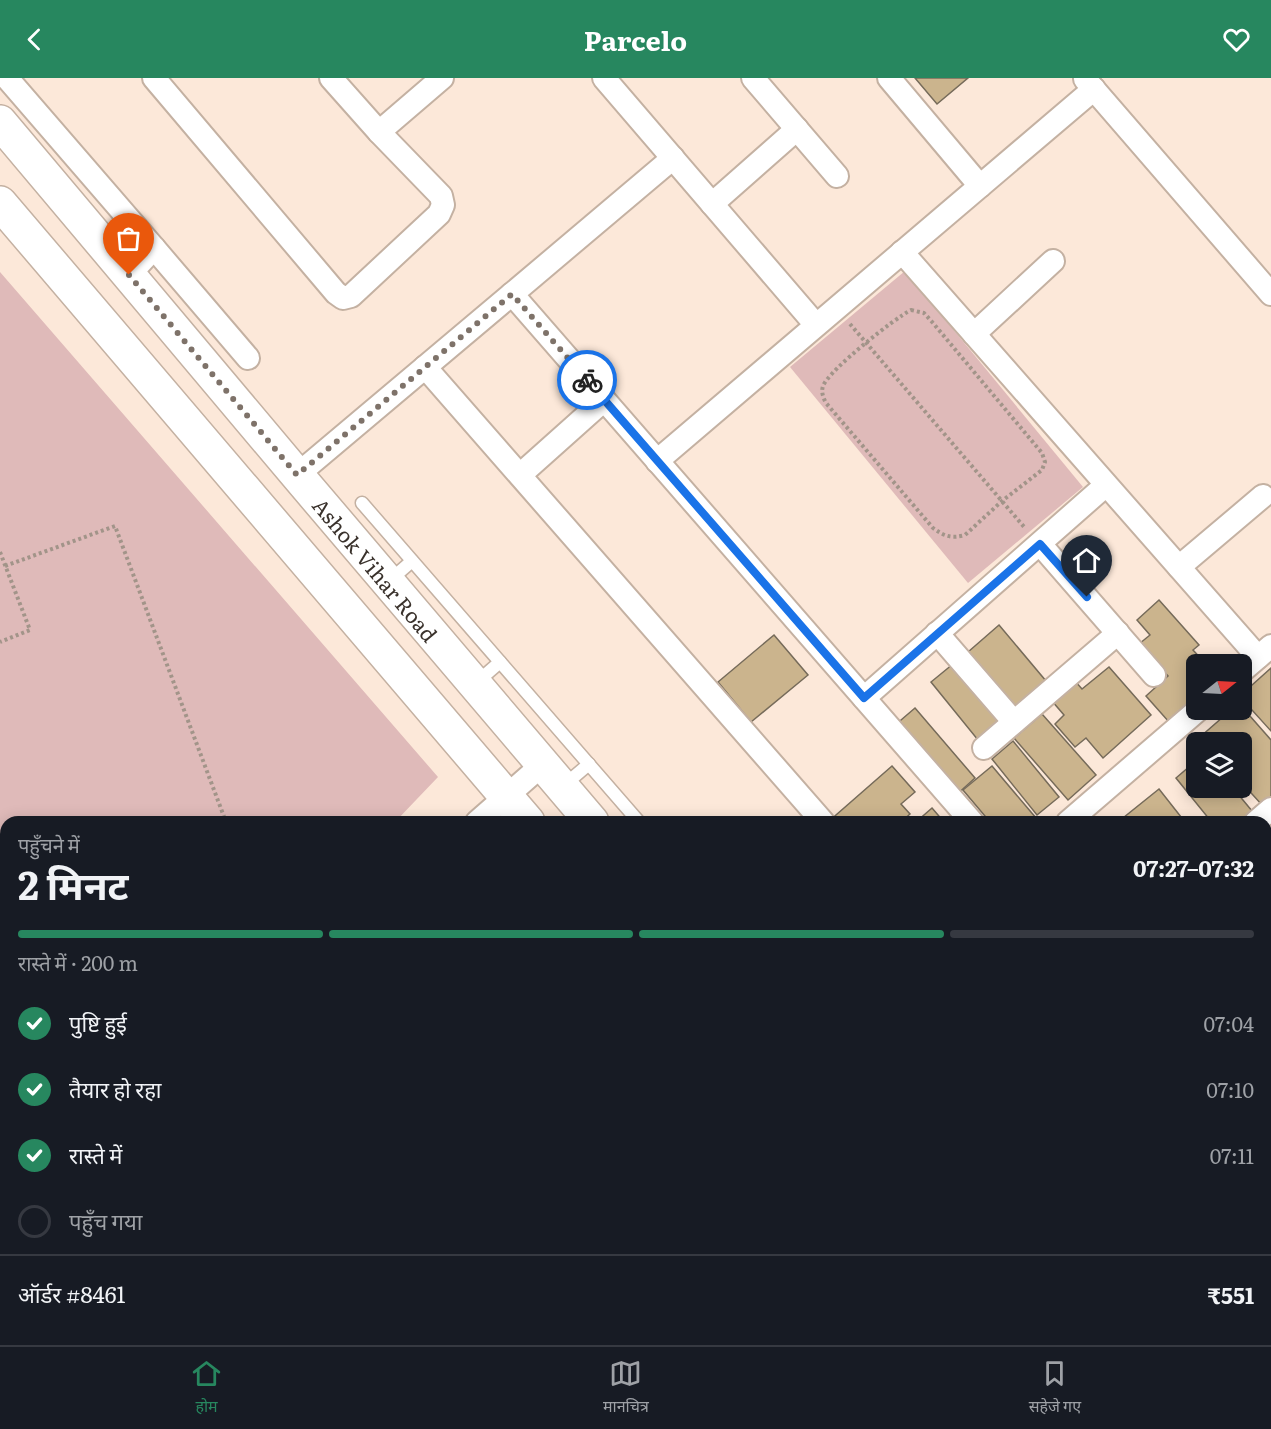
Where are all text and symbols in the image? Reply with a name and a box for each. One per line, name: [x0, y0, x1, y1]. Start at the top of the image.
text: Parcelo: [584, 19, 687, 59]
icon: back: [18, 23, 51, 56]
icon: heart: [1220, 23, 1253, 56]
pin: [103, 213, 154, 275]
icon: bag: [112, 222, 145, 255]
courier: [557, 350, 617, 410]
icon: bike: [571, 364, 604, 397]
street label: Ashok Vihar Road: [306, 490, 446, 648]
pin: [1061, 535, 1112, 597]
icon: home: [1070, 544, 1103, 577]
north arrow: [1186, 654, 1252, 720]
map controls: [1186, 654, 1252, 798]
button: layers: [1186, 732, 1252, 798]
text: पहुँचने में: [18, 829, 80, 859]
text: 07:27–07:32: [1133, 851, 1254, 884]
text: 2 मिनट: [18, 854, 129, 912]
text: रास्ते में · 200 m: [18, 947, 138, 977]
text: पुष्टि हुई: [69, 1006, 127, 1039]
icon: check: [18, 1007, 51, 1040]
text: 07:04: [1203, 1008, 1254, 1038]
text: तैयार हो रहा: [69, 1072, 162, 1105]
icon: check: [18, 1073, 51, 1106]
text: 07:10: [1206, 1074, 1254, 1104]
text: रास्ते में: [69, 1138, 122, 1171]
icon: check: [18, 1139, 51, 1172]
text: 07:11: [1210, 1140, 1254, 1170]
text: पहुँच गया: [69, 1204, 142, 1237]
text: ऑर्डर #8461: [18, 1277, 126, 1310]
text: ₹551: [1207, 1278, 1254, 1311]
tab: होम: [190, 1357, 223, 1419]
tab: मानचित्र: [603, 1357, 649, 1419]
tab: सहेजे गए: [1029, 1357, 1081, 1419]

